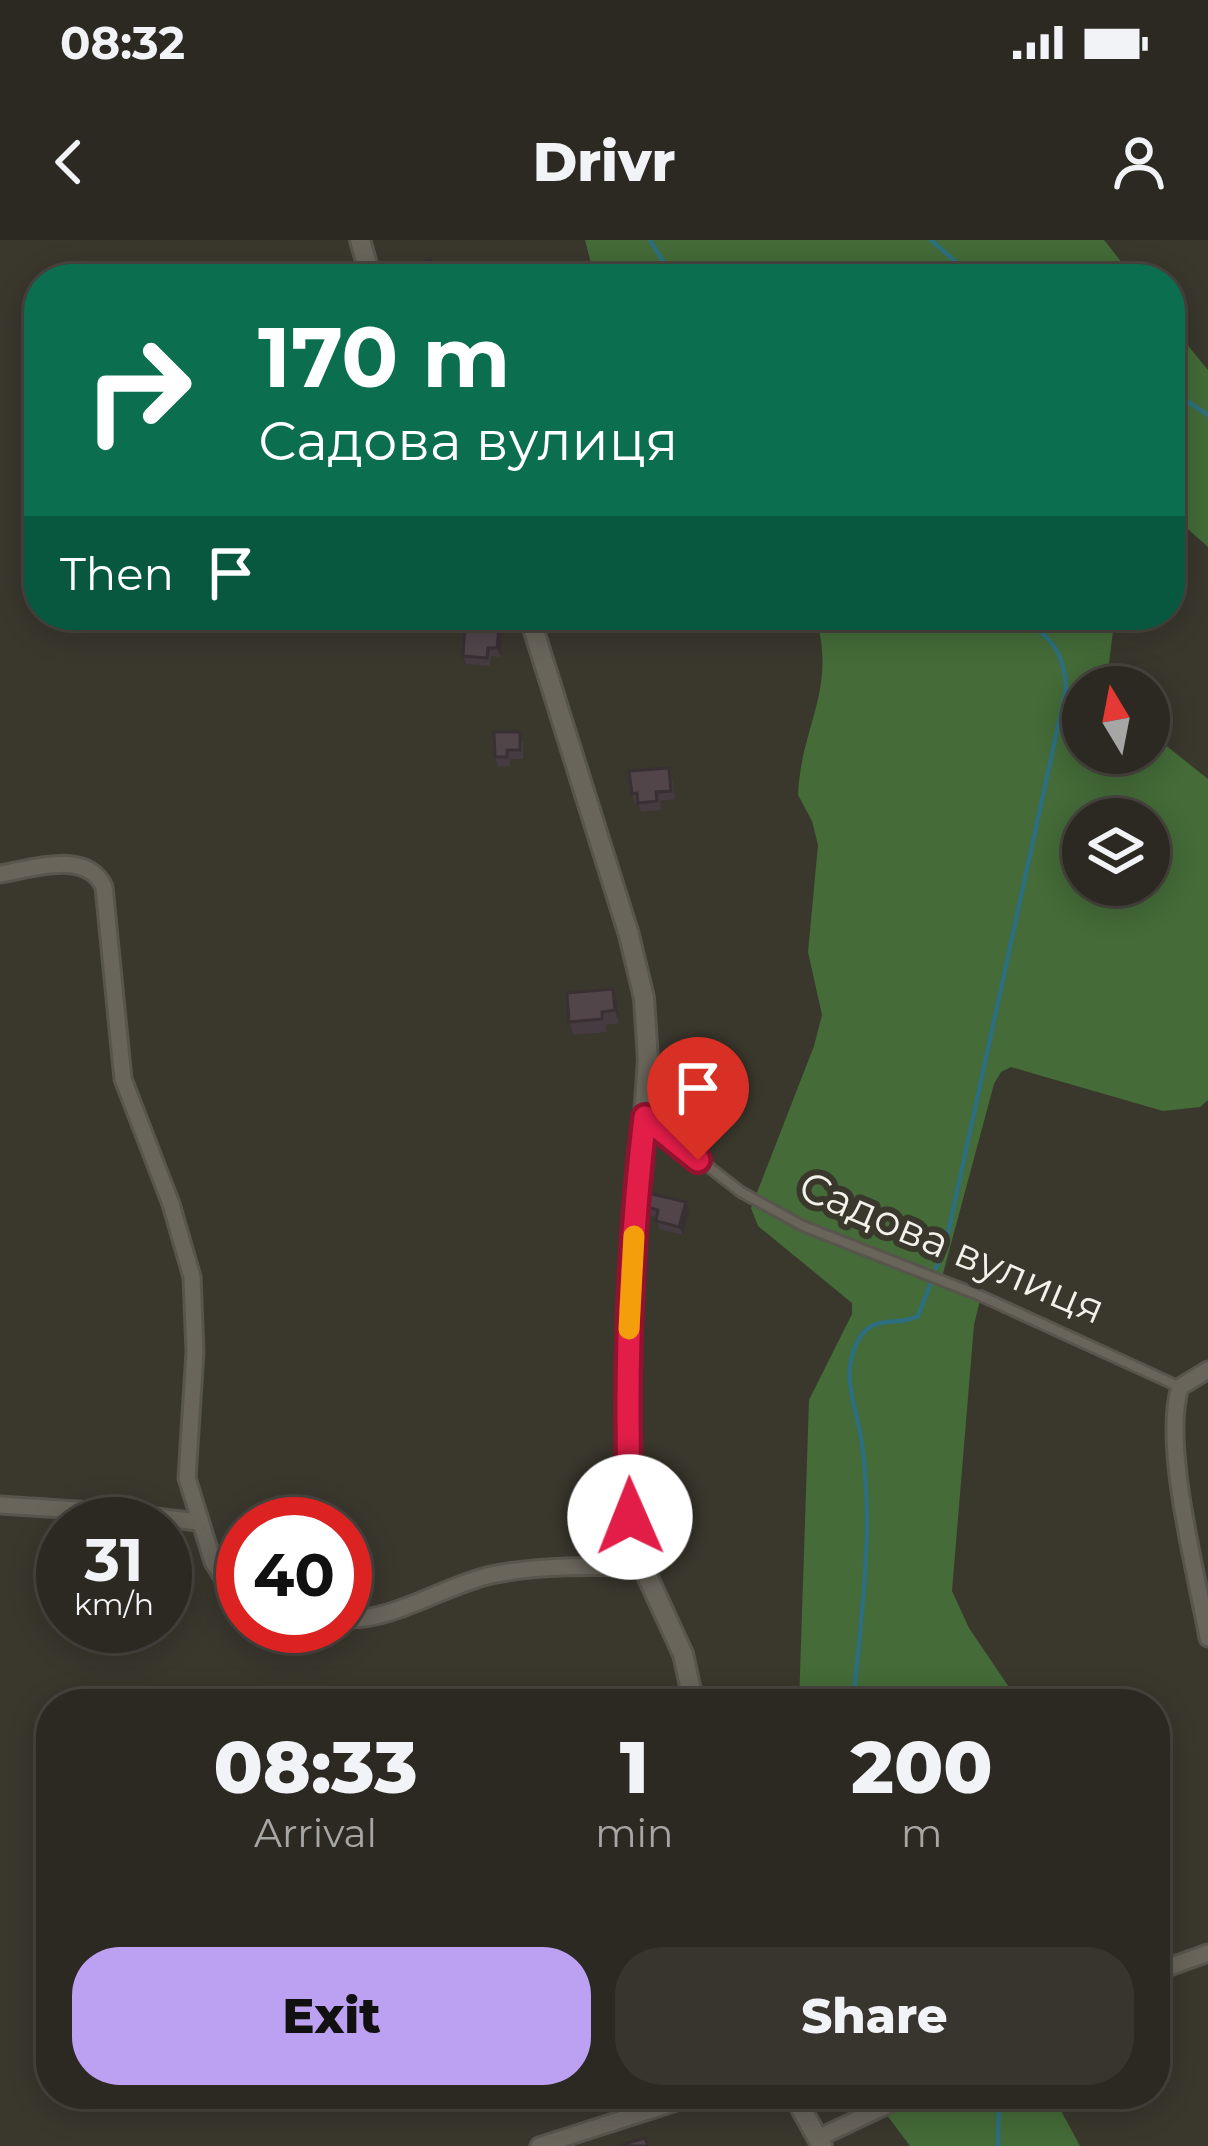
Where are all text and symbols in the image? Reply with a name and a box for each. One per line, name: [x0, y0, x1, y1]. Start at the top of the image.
text: 08:32: [60, 15, 185, 70]
icon: back: [36, 129, 102, 195]
text: Drivr: [533, 129, 675, 195]
icon: person: [1106, 129, 1172, 195]
text: 170 m: [258, 306, 510, 408]
icon: right: [60, 312, 216, 468]
text: Садова вулиця: [258, 408, 678, 474]
icon: arrive: [198, 540, 264, 606]
text: Then: [60, 546, 174, 601]
north arrow: [1062, 666, 1170, 774]
map controls: [1062, 666, 1170, 906]
button: layers: [1062, 798, 1170, 906]
pin: [647, 1037, 749, 1160]
icon: arrive: [665, 1055, 731, 1121]
street label: Садова вулиця: [791, 1159, 1113, 1335]
position arrow: [567, 1454, 693, 1580]
speed limit sign: 40: [216, 1497, 372, 1653]
text: 31: [84, 1523, 144, 1596]
text: km/h: [74, 1586, 154, 1623]
text: 08:33: [213, 1723, 418, 1811]
text: 1: [620, 1723, 649, 1811]
text: 200: [851, 1723, 993, 1811]
text: Arrival: [254, 1809, 377, 1857]
text: min: [595, 1809, 673, 1857]
text: m: [901, 1809, 942, 1857]
button: Exit: [72, 1947, 591, 2085]
button: Share: [615, 1947, 1134, 2085]

